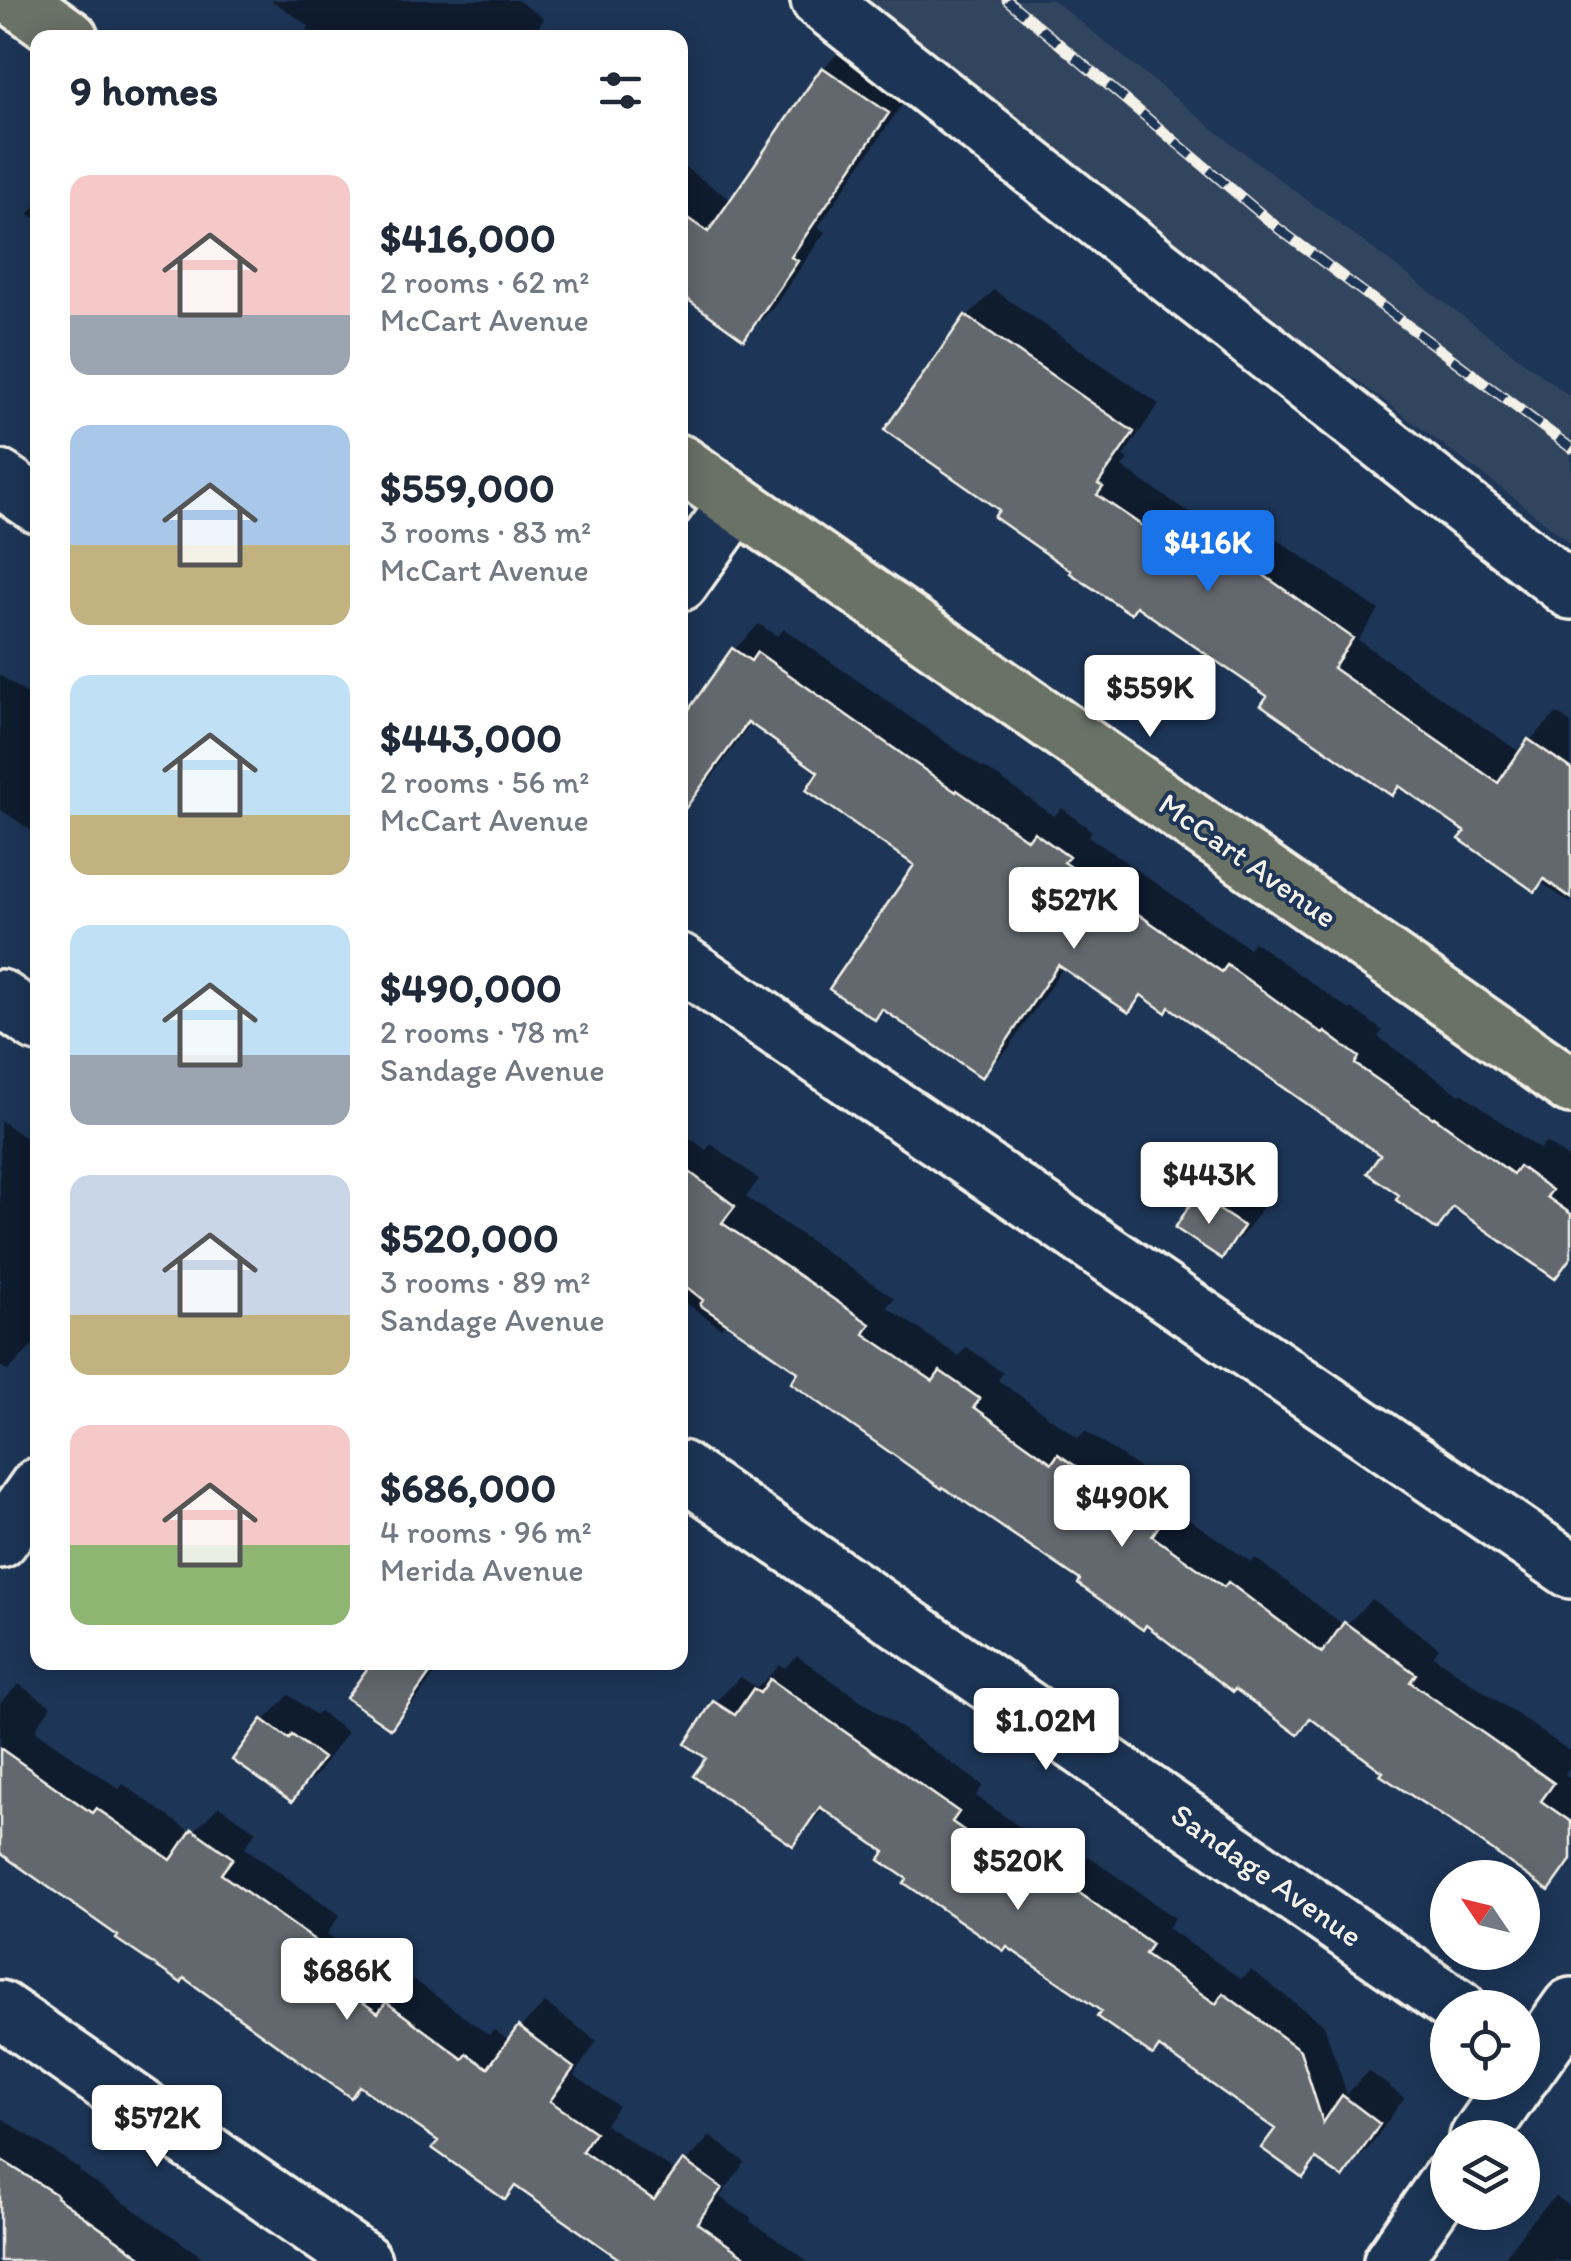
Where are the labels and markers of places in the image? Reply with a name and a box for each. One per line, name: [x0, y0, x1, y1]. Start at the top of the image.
pin: $416K: [1138, 510, 1278, 595]
pin: $559K: [1080, 655, 1220, 740]
pin: $527K: [1004, 867, 1144, 952]
pin: $443K: [1139, 1142, 1279, 1227]
pin: $490K: [1052, 1465, 1192, 1550]
pin: $1.02M: [965, 1688, 1127, 1773]
pin: $520K: [948, 1828, 1088, 1913]
pin: $686K: [277, 1938, 417, 2023]
pin: $572K: [87, 2085, 227, 2170]

